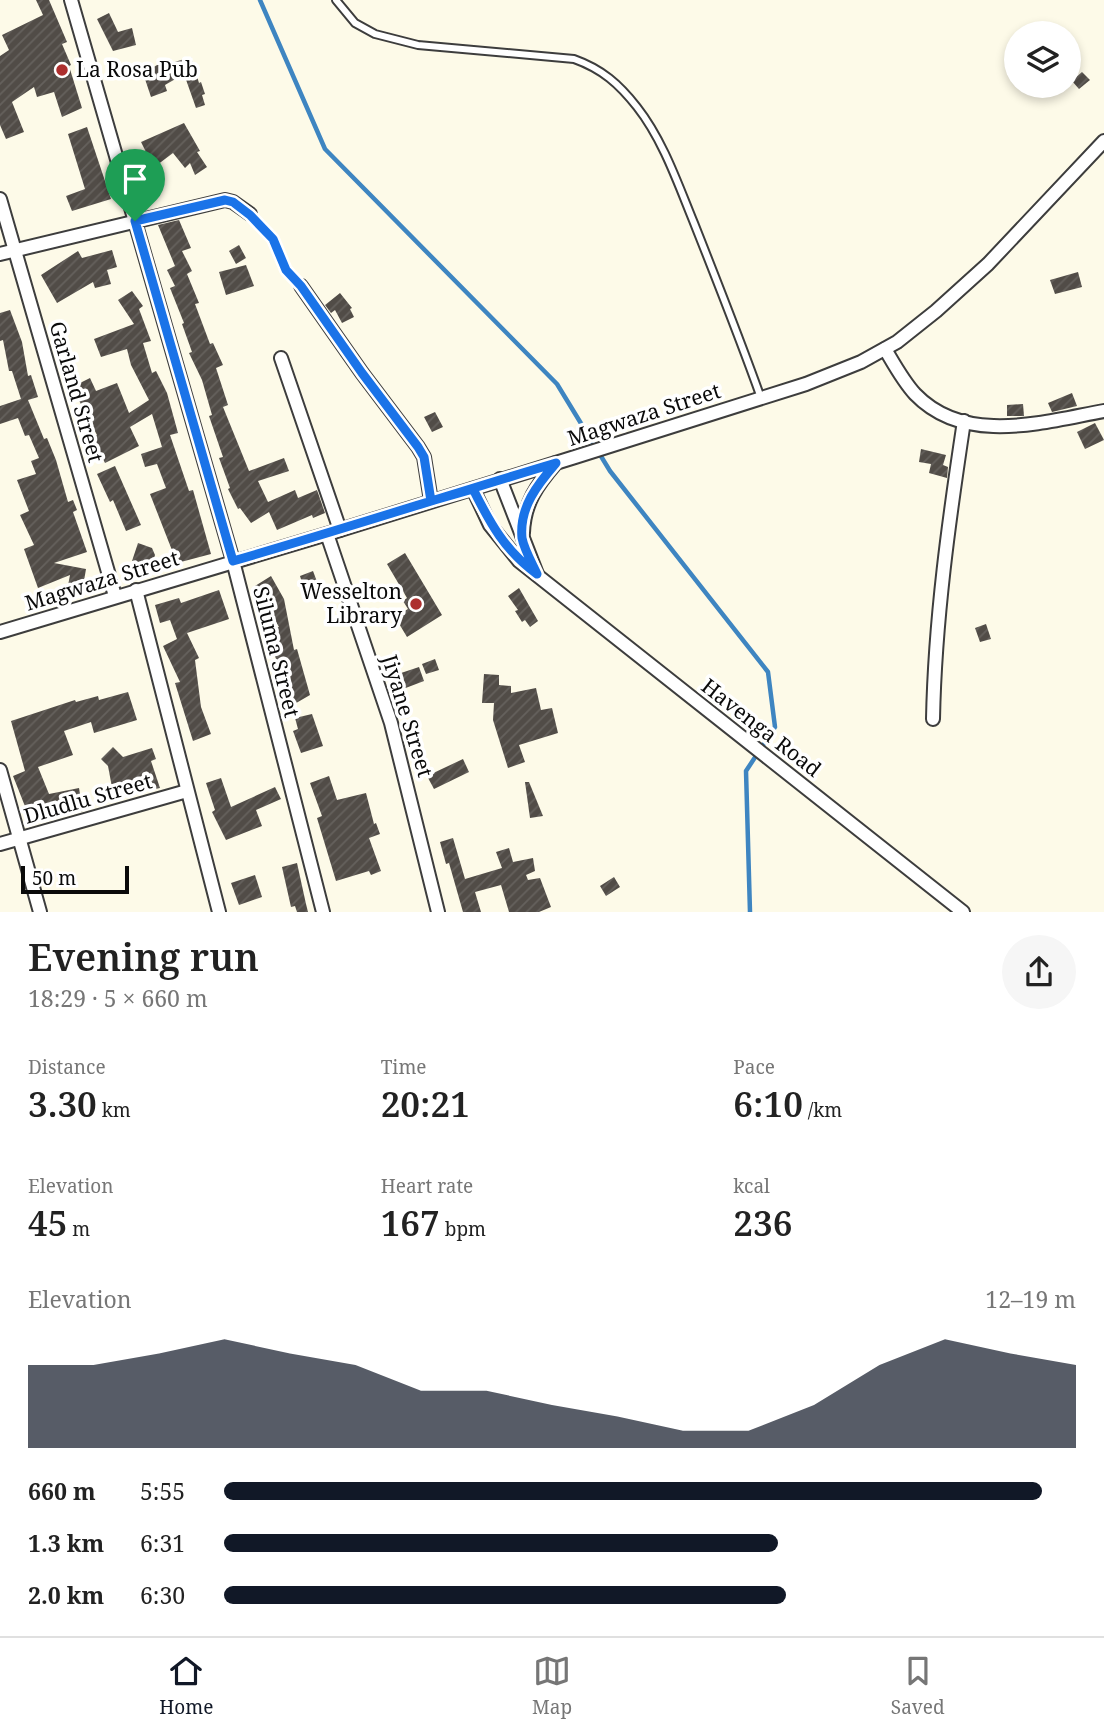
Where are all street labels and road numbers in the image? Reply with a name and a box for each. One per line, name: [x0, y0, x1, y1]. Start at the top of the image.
street label: Garland Street: [43, 318, 110, 466]
street label: Magwaza Street: [564, 376, 724, 452]
street label: Magwaza Street: [21, 543, 182, 617]
street label: Siluma Street: [247, 584, 307, 720]
street label: Jiyane Street: [376, 650, 440, 780]
street label: Havenga Road: [696, 672, 827, 783]
street label: Dludlu Street: [20, 766, 155, 830]

